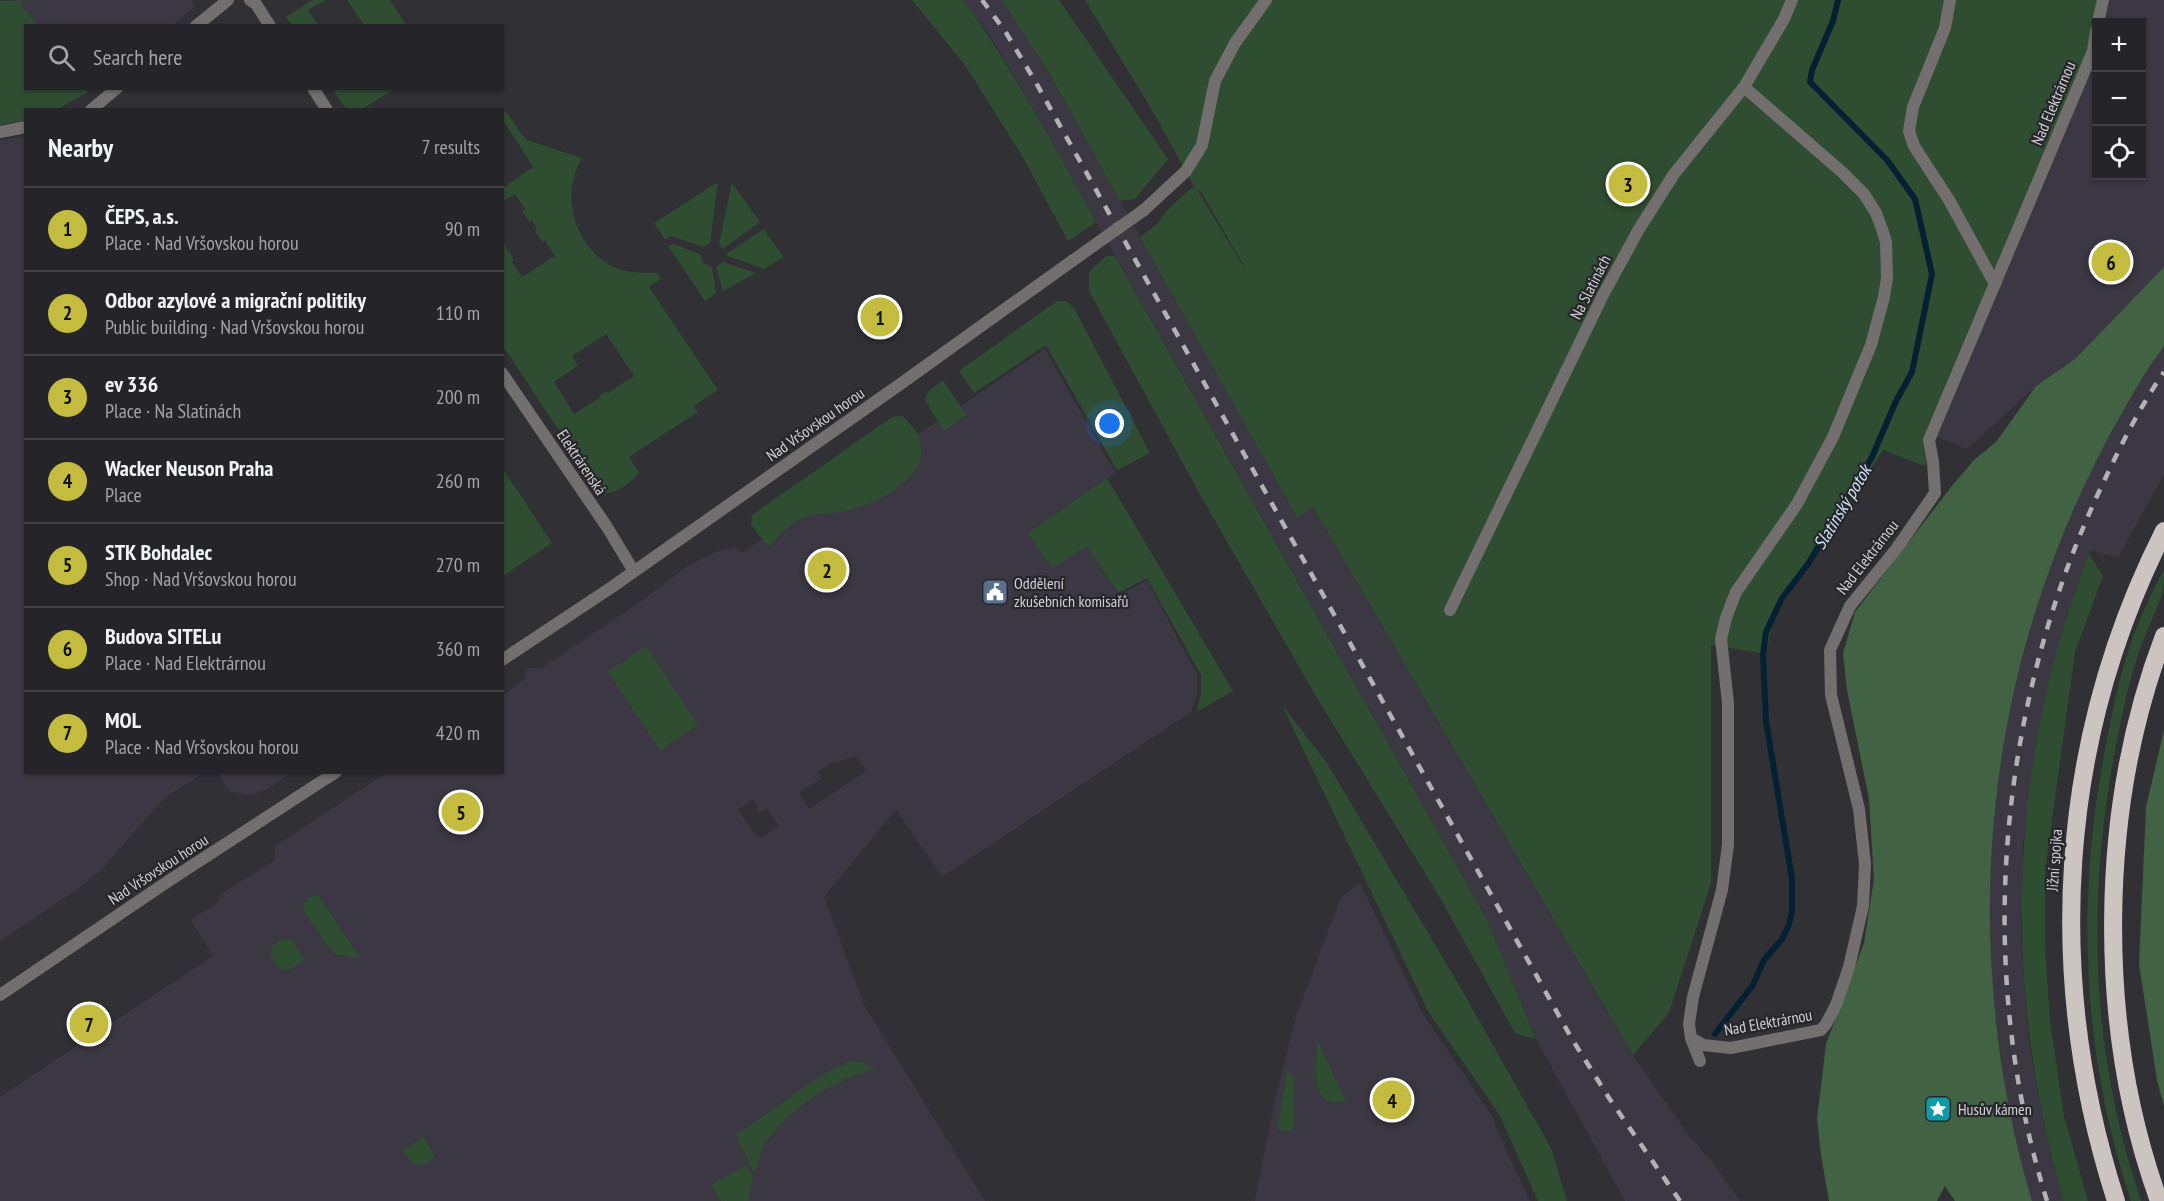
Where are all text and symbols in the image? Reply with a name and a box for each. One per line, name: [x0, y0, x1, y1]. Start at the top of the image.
map controls: [2092, 18, 2146, 180]
button: +: [2092, 18, 2146, 72]
search box: [24, 24, 504, 90]
icon: search: [45, 41, 78, 74]
text: Search here: [93, 43, 182, 71]
street label: Nad Elektrárnou: [2026, 58, 2080, 148]
button: −: [2092, 72, 2146, 126]
button: locate: [2092, 126, 2146, 180]
text: Nearby: [48, 131, 113, 164]
text: 7 results: [422, 134, 480, 160]
pin: 3: [1608, 162, 1648, 207]
text: ČEPS, a.s.: [105, 202, 179, 230]
text: 1: [63, 216, 72, 242]
text: 90 m: [445, 216, 480, 242]
text: Place · Nad Vršovskou horou: [105, 230, 299, 256]
pin: 6: [2092, 240, 2130, 284]
street label: Na Slatinách: [1565, 252, 1615, 322]
text: Odbor azylové a migrační politiky: [105, 286, 366, 314]
pin: 1: [860, 294, 900, 340]
text: 2: [63, 300, 72, 326]
text: 110 m: [436, 300, 480, 326]
text: Public building · Nad Vršovskou horou: [105, 314, 365, 340]
text: ev 336: [105, 370, 158, 398]
street label: Nad Vršovskou horou: [762, 383, 868, 465]
text: 3: [63, 384, 72, 410]
text: 200 m: [436, 384, 480, 410]
text: Place · Na Slatinách: [105, 398, 241, 424]
your location: [1095, 409, 1124, 438]
street label: Elektrárenská: [553, 425, 611, 499]
text: Wacker Neuson Praha: [105, 454, 273, 482]
water label: Slatinský potok: [1808, 459, 1877, 553]
text: 4: [63, 468, 72, 494]
text: 260 m: [436, 468, 480, 494]
text: Place: [105, 482, 142, 508]
street label: Nad Elektrárnou: [1832, 516, 1902, 598]
text: STK Bohdalec: [105, 538, 212, 566]
pin: 2: [808, 548, 846, 592]
text: 5: [63, 552, 72, 578]
text: 270 m: [436, 552, 480, 578]
text: Shop · Nad Vršovskou horou: [105, 566, 297, 592]
place label: Oddělení zkušebních komisařů: [1014, 573, 1129, 611]
public building icon: Oddělení zkušebních komisařů: [980, 577, 1010, 607]
text: Budova SITELu: [105, 622, 221, 650]
text: 6: [63, 636, 72, 662]
text: 360 m: [436, 636, 480, 662]
text: Place · Nad Elektrárnou: [105, 650, 266, 676]
text: MOL: [105, 706, 141, 734]
text: 7: [63, 720, 72, 746]
text: 420 m: [436, 720, 480, 746]
text: Place · Nad Vršovskou horou: [105, 734, 299, 760]
pin: 5: [442, 790, 480, 834]
street label: Jižní spojka: [2042, 828, 2066, 893]
street label: Nad Vršovskou horou: [104, 829, 212, 909]
pin: 7: [70, 1002, 109, 1046]
street label: Nad Elektrárnou: [1722, 1004, 1814, 1040]
pin: 4: [1372, 1078, 1412, 1122]
place icon: Husův kámen: [1923, 1094, 1953, 1124]
place label: Husův kámen: [1958, 1099, 2032, 1119]

